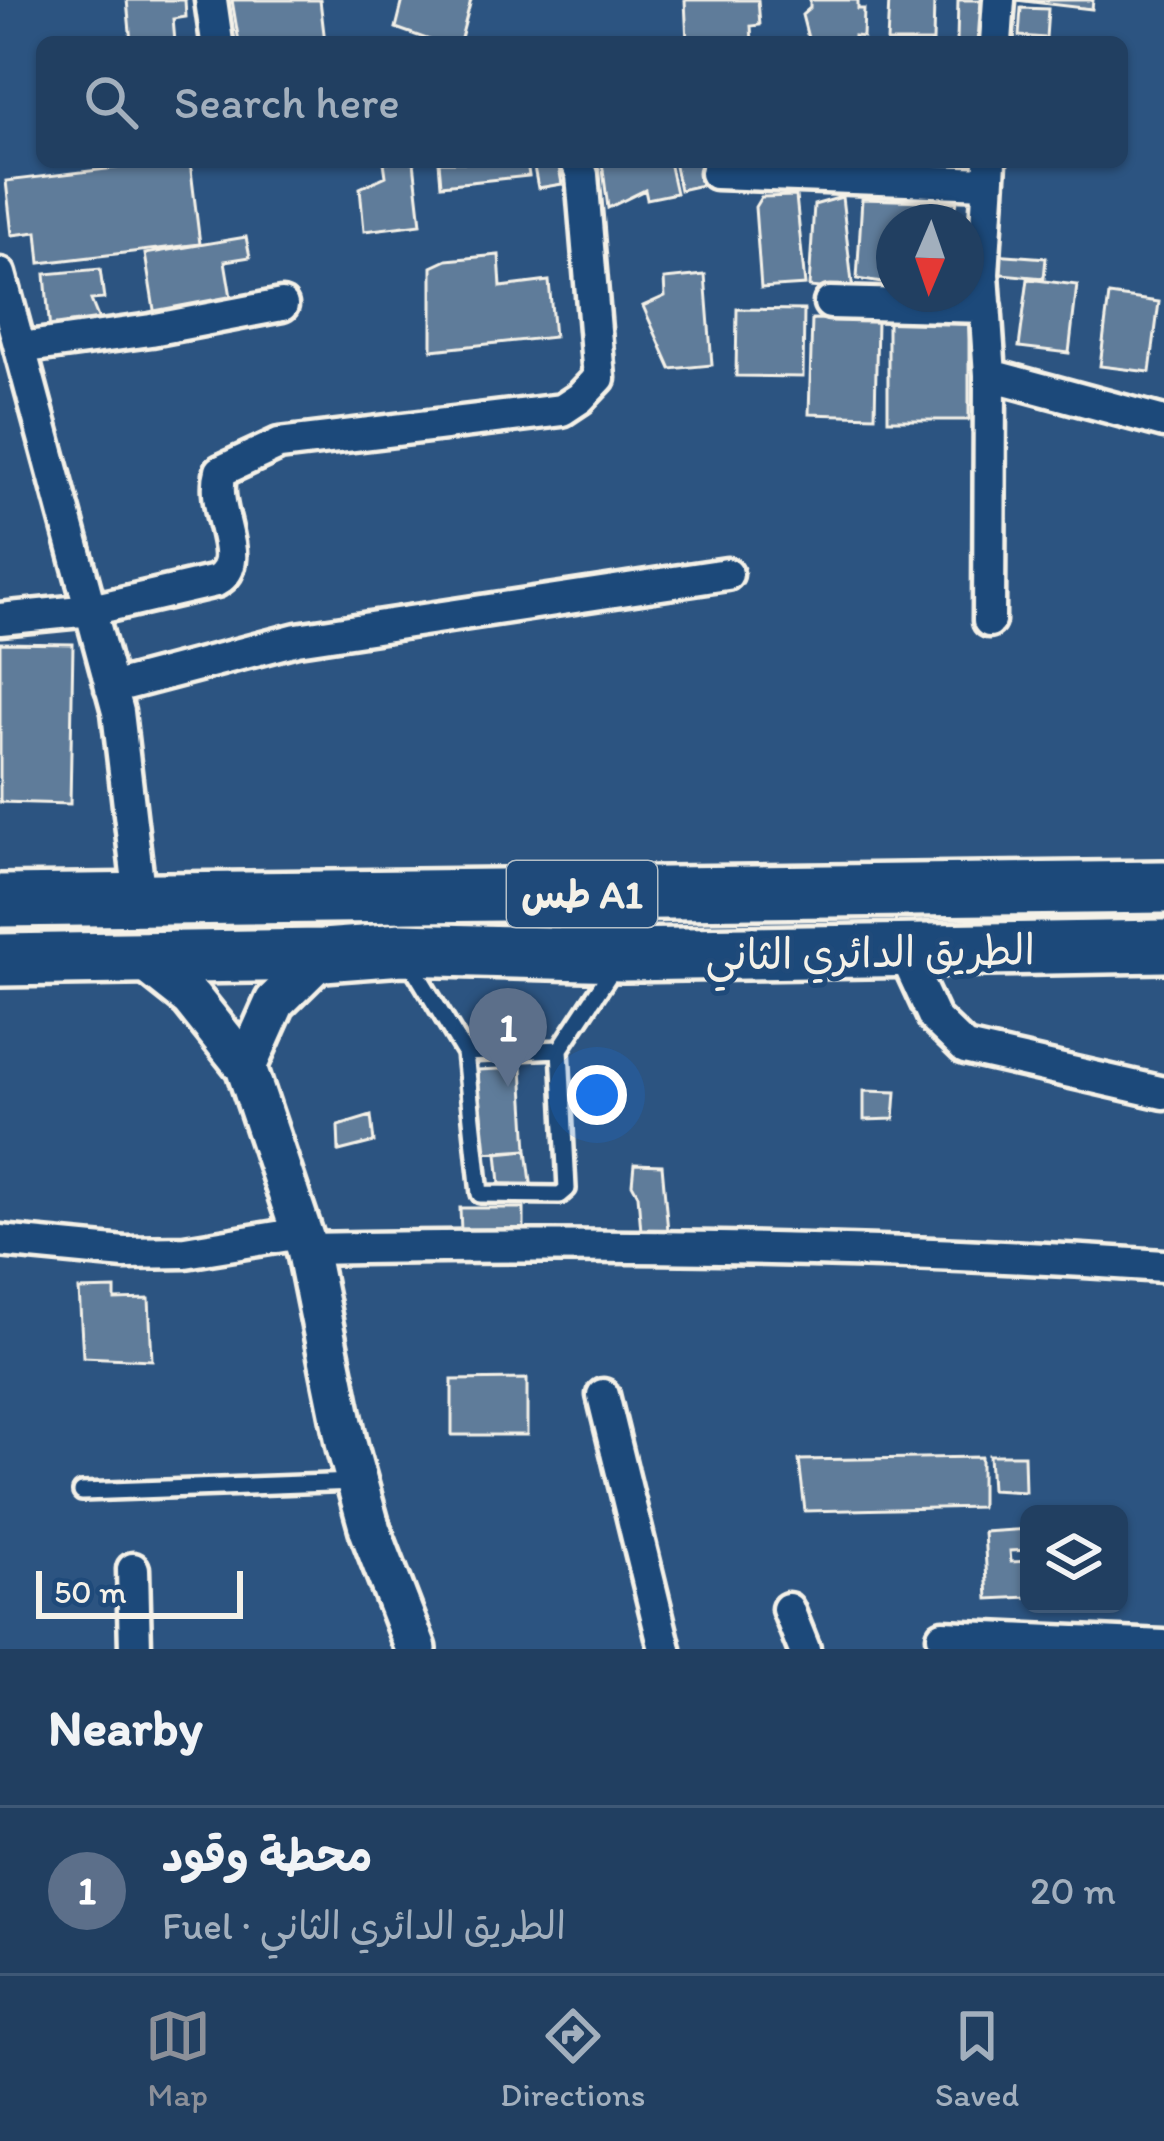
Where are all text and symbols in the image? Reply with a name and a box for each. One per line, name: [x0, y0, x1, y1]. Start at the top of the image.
search box: [36, 36, 1128, 168]
icon: search: [78, 69, 144, 135]
text: Search here: [174, 75, 400, 129]
north arrow: [876, 204, 984, 312]
road number: طس A1: [507, 861, 657, 927]
street label: الطريق الدائري الثاني: [705, 924, 1035, 992]
pin: 1: [469, 988, 547, 1087]
your location: [567, 1065, 627, 1125]
map controls: [1020, 1505, 1128, 1613]
button: layers: [1020, 1505, 1128, 1613]
scale bar: [36, 1565, 243, 1618]
text: 50 m: [54, 1572, 127, 1611]
text: Nearby: [48, 1697, 203, 1758]
text: محطة وقود: [162, 1828, 373, 1882]
text: 1: [78, 1867, 96, 1914]
text: 20 m: [1030, 1867, 1116, 1914]
text: Fuel · الطريق الدائري الثاني: [162, 1902, 566, 1949]
tab: Map: [145, 2003, 211, 2114]
tab: Directions: [500, 2003, 645, 2114]
tab: Saved: [935, 2003, 1019, 2114]

